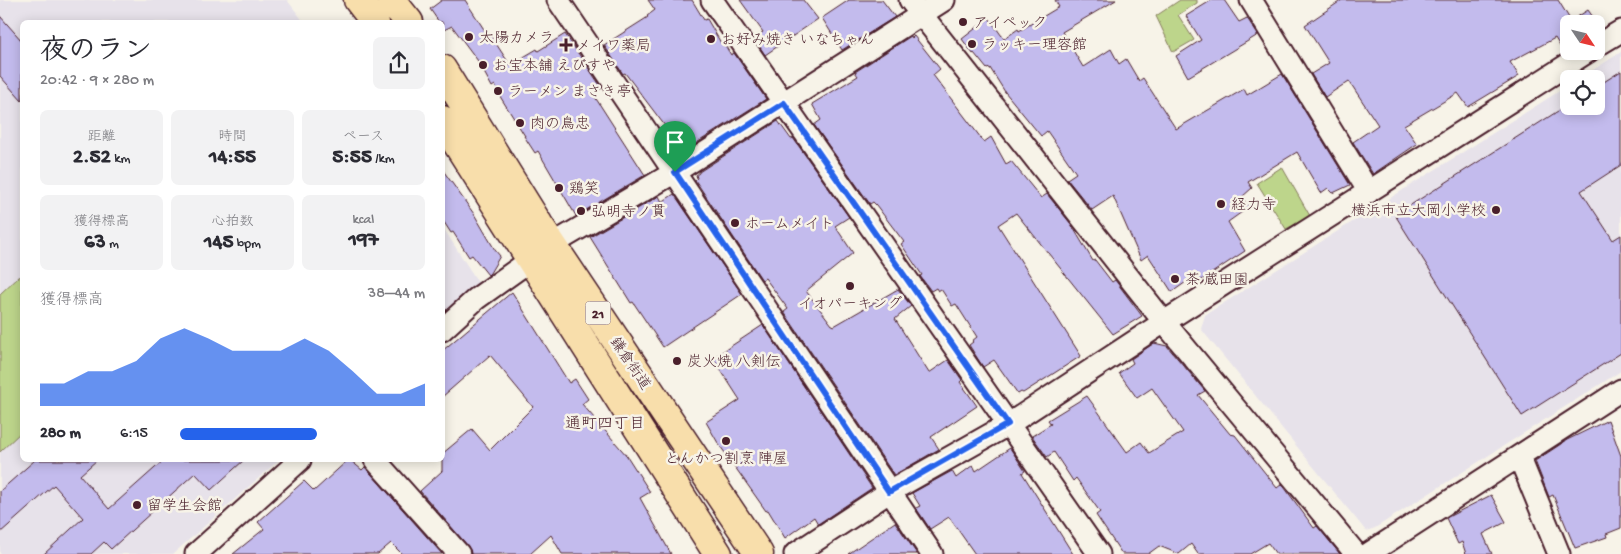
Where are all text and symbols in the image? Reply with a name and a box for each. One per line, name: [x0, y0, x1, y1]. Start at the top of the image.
place label: アイペック: [973, 15, 1047, 33]
north arrow: [1560, 15, 1605, 60]
map controls: [1560, 15, 1605, 115]
marker: アイペック: [957, 16, 969, 28]
place label: 太陽カメラ: [479, 30, 554, 48]
marker: 太陽カメラ: [463, 31, 475, 43]
place label: お好み焼き いなちゃん: [721, 32, 875, 50]
marker: お好み焼き いなちゃん: [705, 33, 717, 45]
text: 夜のラン: [40, 36, 152, 69]
place label: ラッキー理容館: [982, 36, 1087, 55]
button: share: [373, 37, 425, 89]
place label: メイワ薬局: [576, 37, 651, 56]
marker: ラッキー理容館: [966, 38, 978, 50]
marker: メイワ薬局: [560, 39, 572, 51]
place label: お宝本舗 えびすや: [493, 57, 616, 76]
marker: お宝本舗 えびすや: [477, 59, 489, 71]
button: locate: [1560, 70, 1605, 115]
text: 20:42 · 9 × 280 m: [40, 72, 154, 91]
place label: ラーメン まさき亭: [508, 83, 632, 102]
marker: ラーメン まさき亭: [492, 85, 504, 97]
place label: 肉の鳥忠: [530, 115, 590, 134]
marker: 肉の鳥忠: [514, 117, 526, 129]
pin: [654, 121, 696, 172]
icon: arrive: [661, 128, 689, 156]
text: 距離: [88, 129, 116, 146]
text: 時間: [219, 129, 247, 146]
text: ペース: [343, 129, 384, 146]
text: 2.52: [73, 146, 111, 171]
text: 14:55: [209, 146, 256, 171]
text: 5:55: [332, 146, 372, 171]
text: km: [111, 151, 130, 168]
text: /km: [372, 151, 395, 168]
place label: 鶏笑: [569, 180, 599, 199]
marker: 鶏笑: [553, 182, 565, 194]
place label: 経力寺: [1231, 196, 1276, 215]
marker: 経力寺: [1215, 198, 1227, 210]
place label: 弘明寺ノ貫: [591, 203, 666, 222]
place label: 横浜市立大岡小学校: [1351, 203, 1486, 221]
marker: 横浜市立大岡小学校: [1490, 204, 1502, 216]
marker: 弘明寺ノ貫: [575, 205, 587, 217]
text: kcal: [353, 212, 374, 229]
text: 獲得標高: [74, 214, 130, 231]
text: 心拍数: [212, 214, 254, 231]
place label: ホームメイト: [745, 216, 834, 234]
marker: ホームメイト: [729, 217, 741, 229]
text: 197: [349, 229, 378, 254]
text: 63: [84, 231, 106, 256]
text: 145: [204, 231, 233, 256]
text: m: [106, 236, 119, 253]
text: bpm: [233, 236, 261, 253]
place label: 茶 蔵田園: [1185, 271, 1249, 290]
marker: 茶 蔵田園: [1169, 273, 1181, 285]
marker: イオパーキング: [844, 280, 856, 292]
text: 38–44 m: [368, 285, 425, 304]
text: 獲得標高: [40, 292, 104, 311]
place label: イオパーキング: [798, 295, 902, 314]
road number: 21: [586, 302, 610, 324]
street label: 鎌倉街道: [605, 334, 654, 394]
place label: 炭火焼 八剣伝: [687, 353, 781, 372]
marker: 炭火焼 八剣伝: [671, 355, 683, 367]
district label: 通町四丁目: [565, 415, 645, 435]
text: 280 m: [40, 425, 81, 444]
text: 6:15: [120, 425, 148, 444]
marker: とんかつ割烹 陣屋: [720, 435, 732, 447]
place label: とんかつ割烹 陣屋: [664, 450, 788, 469]
place label: 留学生会館: [147, 497, 222, 516]
marker: 留学生会館: [131, 499, 143, 511]

